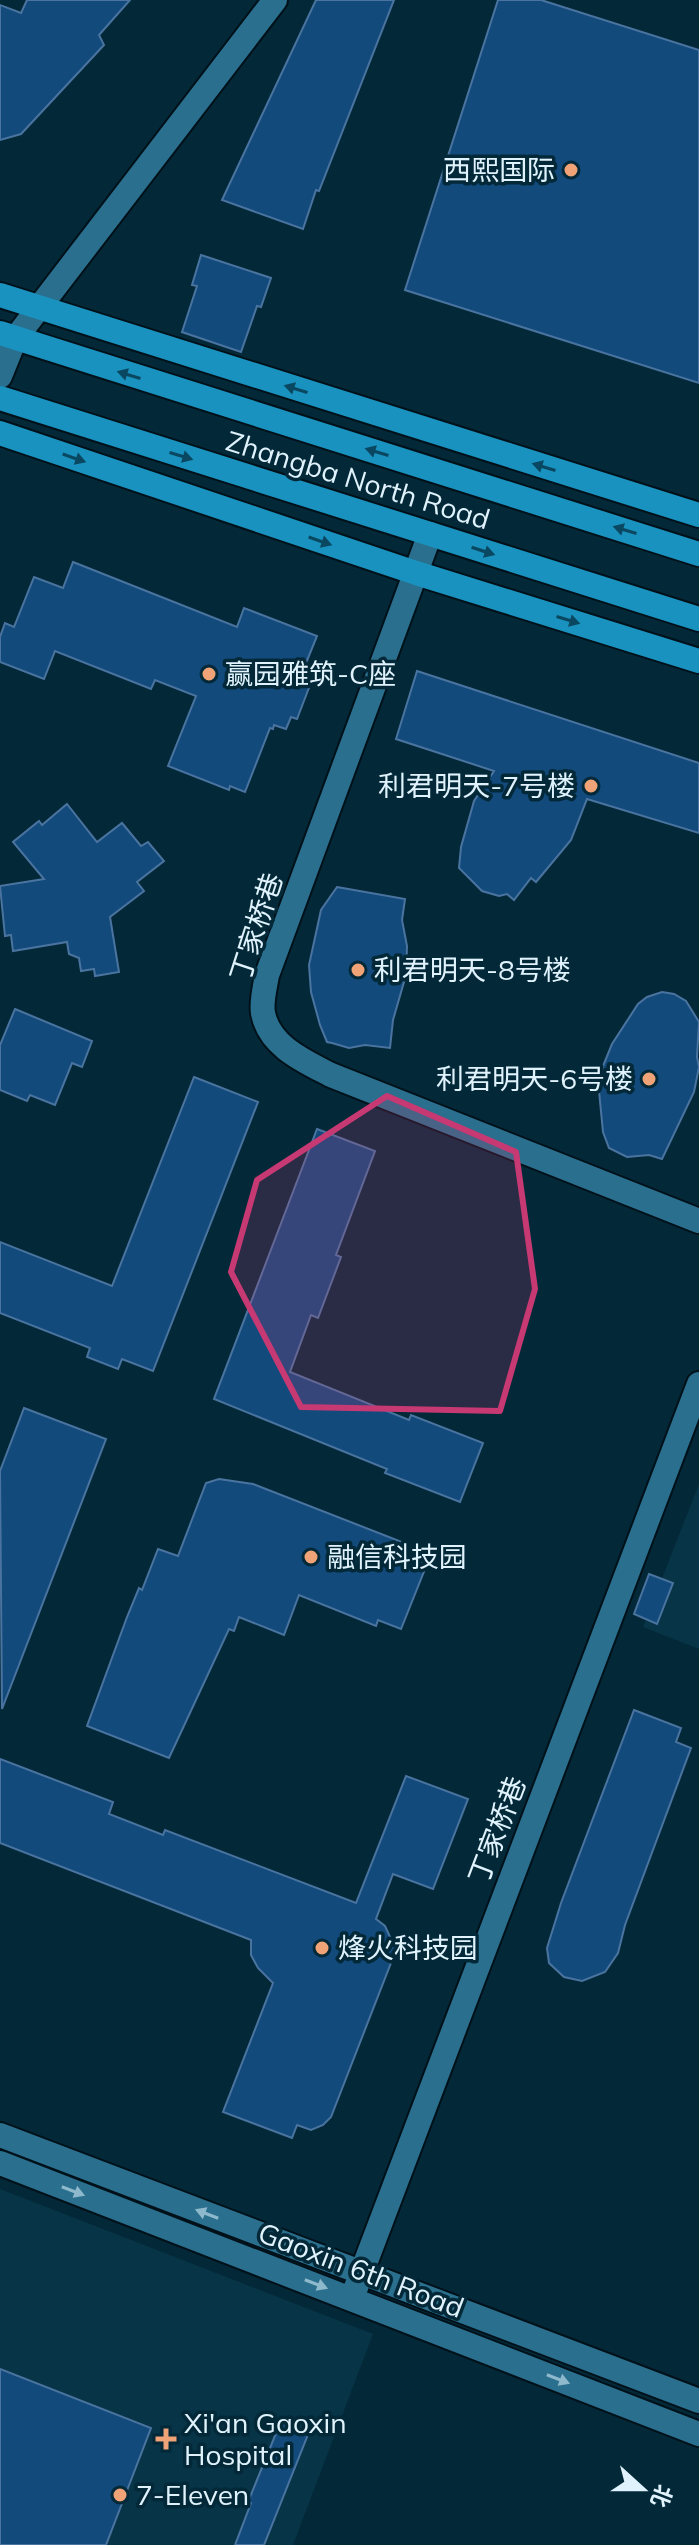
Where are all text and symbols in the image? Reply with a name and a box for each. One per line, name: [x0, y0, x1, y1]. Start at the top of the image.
place label: 西熙国际: [443, 152, 555, 187]
marker: 西熙国际: [562, 161, 580, 179]
one-way arrow: [116, 368, 140, 380]
one-way arrow: [284, 382, 308, 395]
street label: Zhangba North Road: [222, 423, 494, 536]
one-way arrow: [364, 446, 388, 458]
one-way arrow: [169, 450, 193, 462]
one-way arrow: [62, 453, 86, 465]
one-way arrow: [532, 460, 556, 472]
one-way arrow: [612, 524, 636, 536]
one-way arrow: [309, 536, 333, 548]
one-way arrow: [471, 545, 495, 557]
one-way arrow: [556, 614, 580, 627]
place label: 赢园雅筑-C座: [225, 656, 396, 691]
marker: 赢园雅筑-C座: [200, 665, 218, 683]
place label: 利君明天-7号楼: [378, 768, 575, 803]
marker: 利君明天-7号楼: [582, 777, 600, 795]
street label: 丁家桥巷: [222, 868, 289, 986]
place label: 利君明天-8号楼: [374, 952, 571, 987]
marker: 利君明天-8号楼: [349, 961, 367, 979]
place label: 利君明天-6号楼: [436, 1061, 633, 1096]
marker: 利君明天-6号楼: [640, 1070, 658, 1088]
place label: 融信科技园: [327, 1539, 467, 1574]
marker: 融信科技园: [302, 1548, 320, 1566]
street label: 丁家桥巷: [460, 1771, 533, 1888]
place label: 烽火科技园: [338, 1930, 478, 1965]
marker: 烽火科技园: [313, 1939, 331, 1957]
one-way arrow: [61, 2185, 85, 2198]
one-way arrow: [195, 2208, 219, 2221]
street label: Gaoxin 6th Road: [253, 2214, 469, 2325]
one-way arrow: [304, 2278, 328, 2291]
one-way arrow: [546, 2373, 570, 2386]
place label: Xi'an Gaoxin Hospital: [184, 2405, 347, 2472]
marker: Xi'an Gaoxin Hospital: [155, 2428, 177, 2450]
north arrow: [603, 2449, 683, 2529]
place label: 7-Eleven: [136, 2477, 249, 2512]
text: 北: [645, 2481, 679, 2511]
marker: 7-Eleven: [111, 2486, 129, 2504]

